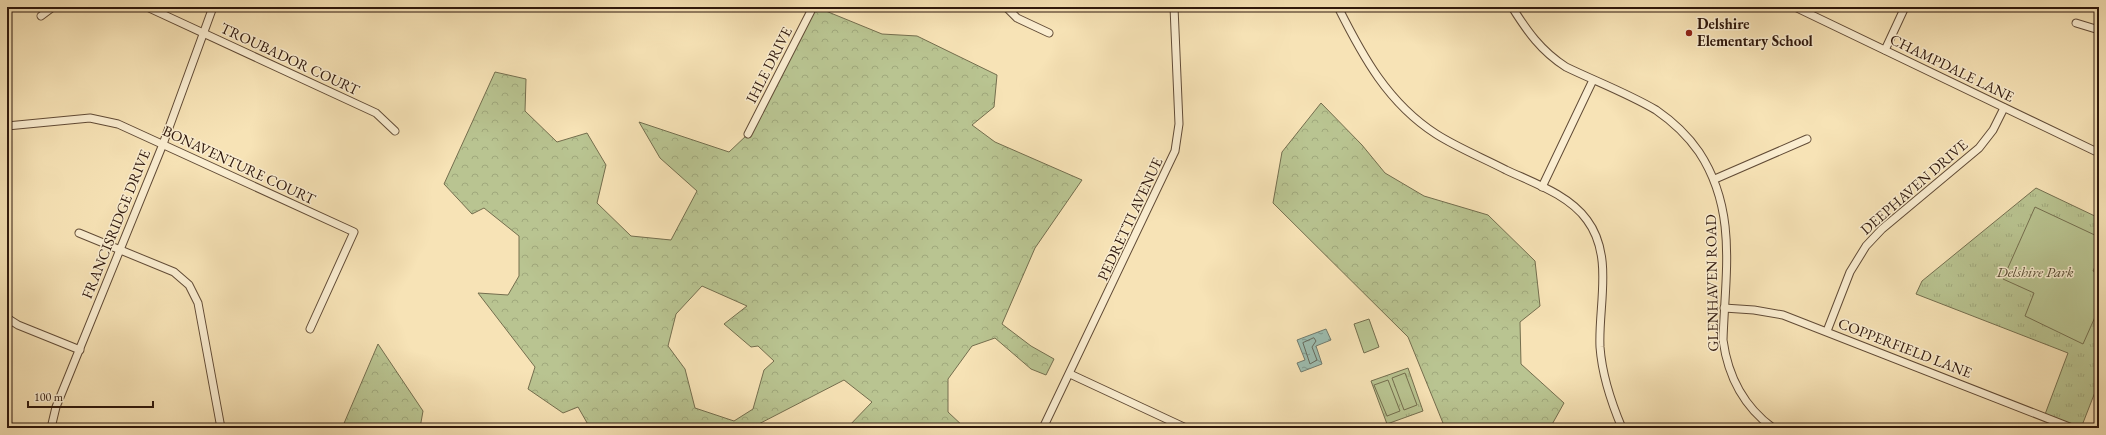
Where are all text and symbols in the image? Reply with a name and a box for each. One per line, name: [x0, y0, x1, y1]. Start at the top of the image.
place label: Delshire Elementary School: [1697, 14, 1814, 50]
street label: TROUBADOR COURT: [218, 18, 364, 100]
street label: IHLE DRIVE: [741, 23, 796, 106]
marker: Delshire Elementary School: [1684, 28, 1694, 38]
street label: CHAMPDALE LANE: [1887, 29, 2018, 106]
street label: BONAVENTURE COURT: [160, 121, 320, 209]
street label: DEEPHAVEN DRIVE: [1856, 134, 1972, 238]
street label: FRANCISRIDGE DRIVE: [77, 146, 154, 301]
street label: PEDRETTI AVENUE: [1093, 154, 1167, 283]
street label: GLENHAVEN ROAD: [1701, 214, 1722, 352]
park label: Delshire Park: [1996, 262, 2074, 281]
street label: COPPERFIELD LANE: [1836, 313, 1975, 382]
scale bar: [28, 383, 153, 409]
text: 100 m: [34, 389, 64, 405]

